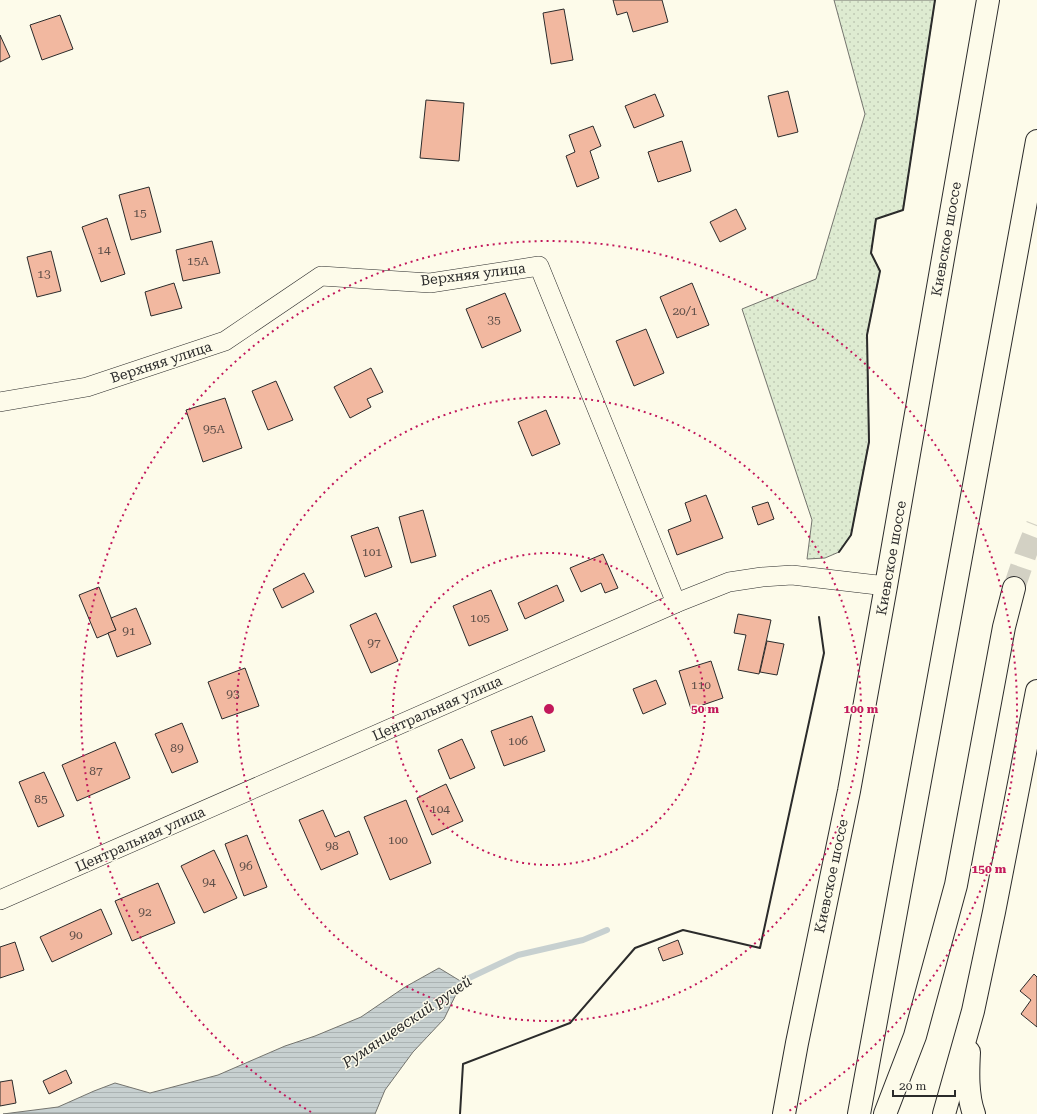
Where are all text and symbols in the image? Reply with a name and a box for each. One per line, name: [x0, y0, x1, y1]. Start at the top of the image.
street label: Киевское шоссе: [928, 180, 964, 298]
house number: 15: [133, 206, 147, 220]
house number: 14: [97, 243, 111, 257]
house number: 15А: [187, 254, 210, 268]
street label: Верхняя улица: [420, 260, 527, 288]
house number: 13: [37, 267, 51, 281]
house number: 20/1: [672, 304, 698, 318]
house number: 35: [487, 313, 501, 327]
street label: Верхняя улица: [108, 338, 214, 386]
house number: 95А: [203, 422, 226, 436]
street label: Киевское шоссе: [873, 499, 909, 617]
house number: 101: [362, 545, 382, 559]
house number: 105: [470, 611, 490, 625]
house number: 91: [122, 624, 136, 638]
house number: 97: [367, 636, 381, 650]
street label: Центральная улица: [370, 672, 505, 744]
house number: 110: [691, 678, 711, 692]
house number: 93: [226, 687, 240, 701]
centre of rings: [542, 702, 556, 716]
text: 50 m: [691, 702, 719, 716]
text: 100 m: [844, 702, 879, 716]
house number: 106: [508, 734, 528, 748]
house number: 89: [170, 741, 184, 755]
house number: 87: [89, 764, 103, 778]
house number: 85: [34, 792, 48, 806]
house number: 104: [430, 802, 450, 816]
street label: Центральная улица: [73, 803, 208, 875]
street label: Киевское шоссе: [811, 817, 851, 934]
house number: 100: [388, 833, 408, 847]
house number: 98: [325, 839, 339, 853]
house number: 96: [239, 859, 253, 873]
text: 150 m: [972, 862, 1007, 876]
house number: 94: [202, 875, 216, 889]
house number: 92: [138, 905, 152, 919]
house number: 90: [69, 928, 83, 942]
water label: Румянцевский ручей: [338, 972, 475, 1073]
scale bar: [893, 1072, 955, 1098]
text: 20 m: [899, 1079, 926, 1093]

